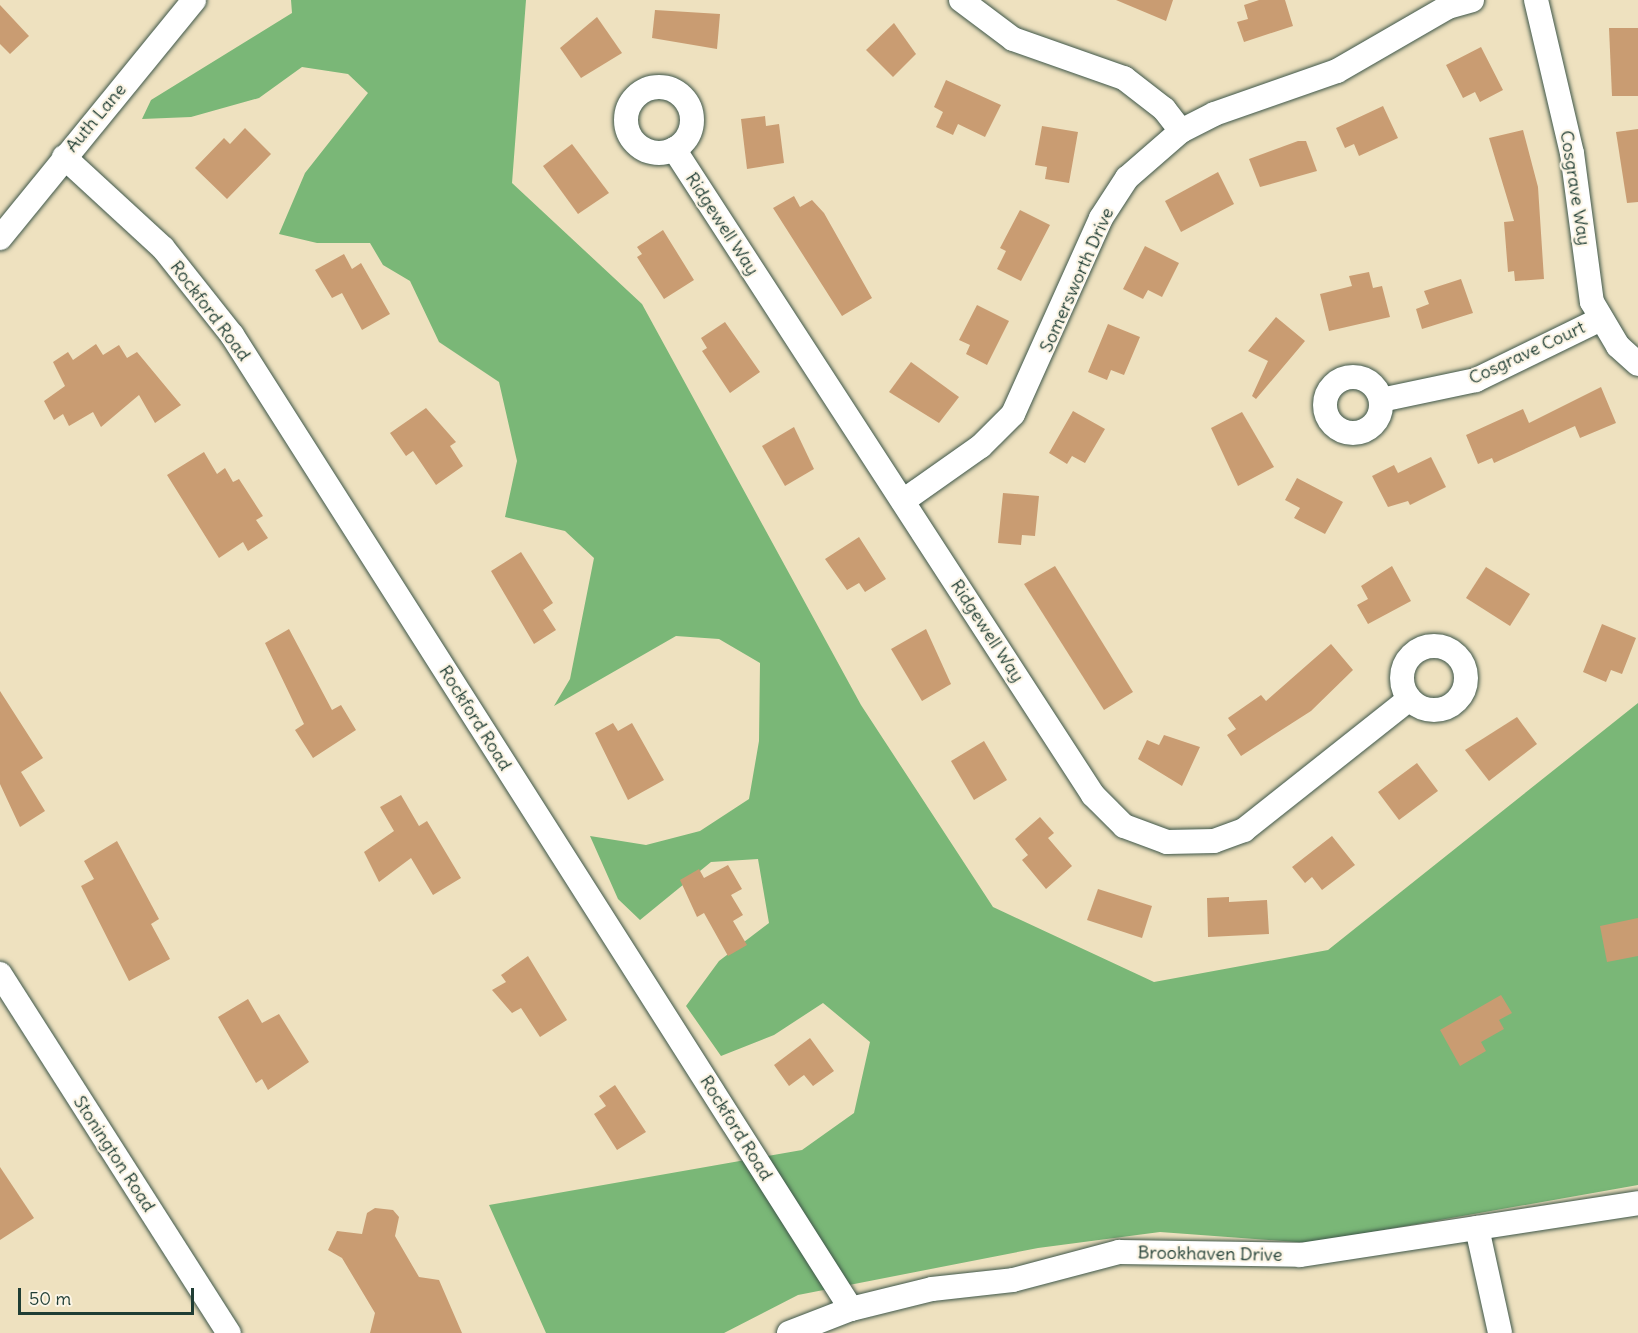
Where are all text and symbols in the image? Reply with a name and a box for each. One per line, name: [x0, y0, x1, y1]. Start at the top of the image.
street label: Auth Lane: [61, 79, 131, 157]
street label: Cosgrave Way: [1555, 129, 1595, 247]
street label: Ridgewell Way: [681, 169, 763, 279]
street label: Somersworth Drive: [1035, 204, 1119, 356]
street label: Rockford Road: [165, 257, 255, 365]
street label: Cosgrave Court: [1465, 317, 1589, 389]
street label: Ridgewell Way: [946, 576, 1028, 686]
street label: Rockford Road: [434, 661, 516, 775]
street label: Rockford Road: [695, 1071, 777, 1185]
street label: Stonington Road: [68, 1092, 160, 1216]
street label: Brookhaven Drive: [1137, 1242, 1283, 1266]
scale bar: [21, 1276, 196, 1314]
text: 50 m: [29, 1287, 71, 1310]

